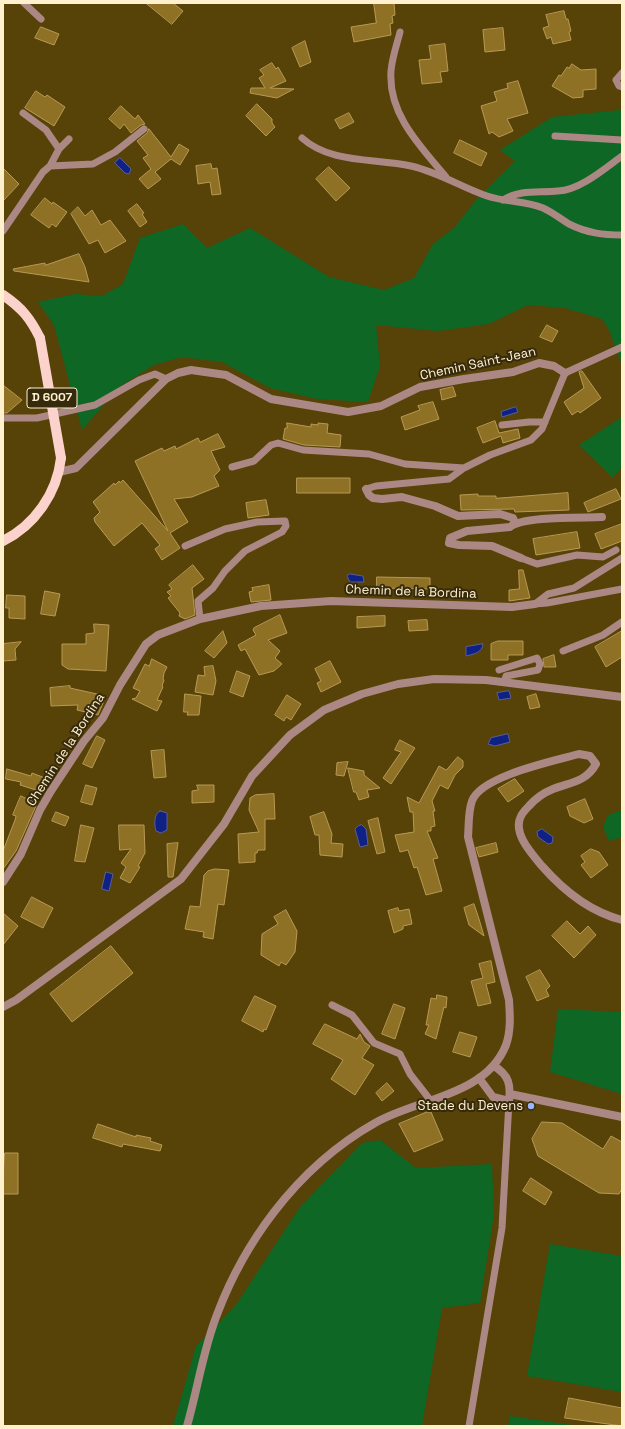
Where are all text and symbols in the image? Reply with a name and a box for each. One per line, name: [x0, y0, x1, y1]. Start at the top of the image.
street label: Chemin Saint-Jean: [419, 344, 537, 384]
road number: D 6007: [27, 388, 77, 408]
street label: Chemin de la Bordina: [345, 582, 477, 602]
street label: Chemin de la Bordina: [24, 691, 108, 809]
place label: Stade du Devens: [417, 1098, 523, 1114]
marker: Stade du Devens: [526, 1101, 536, 1111]

